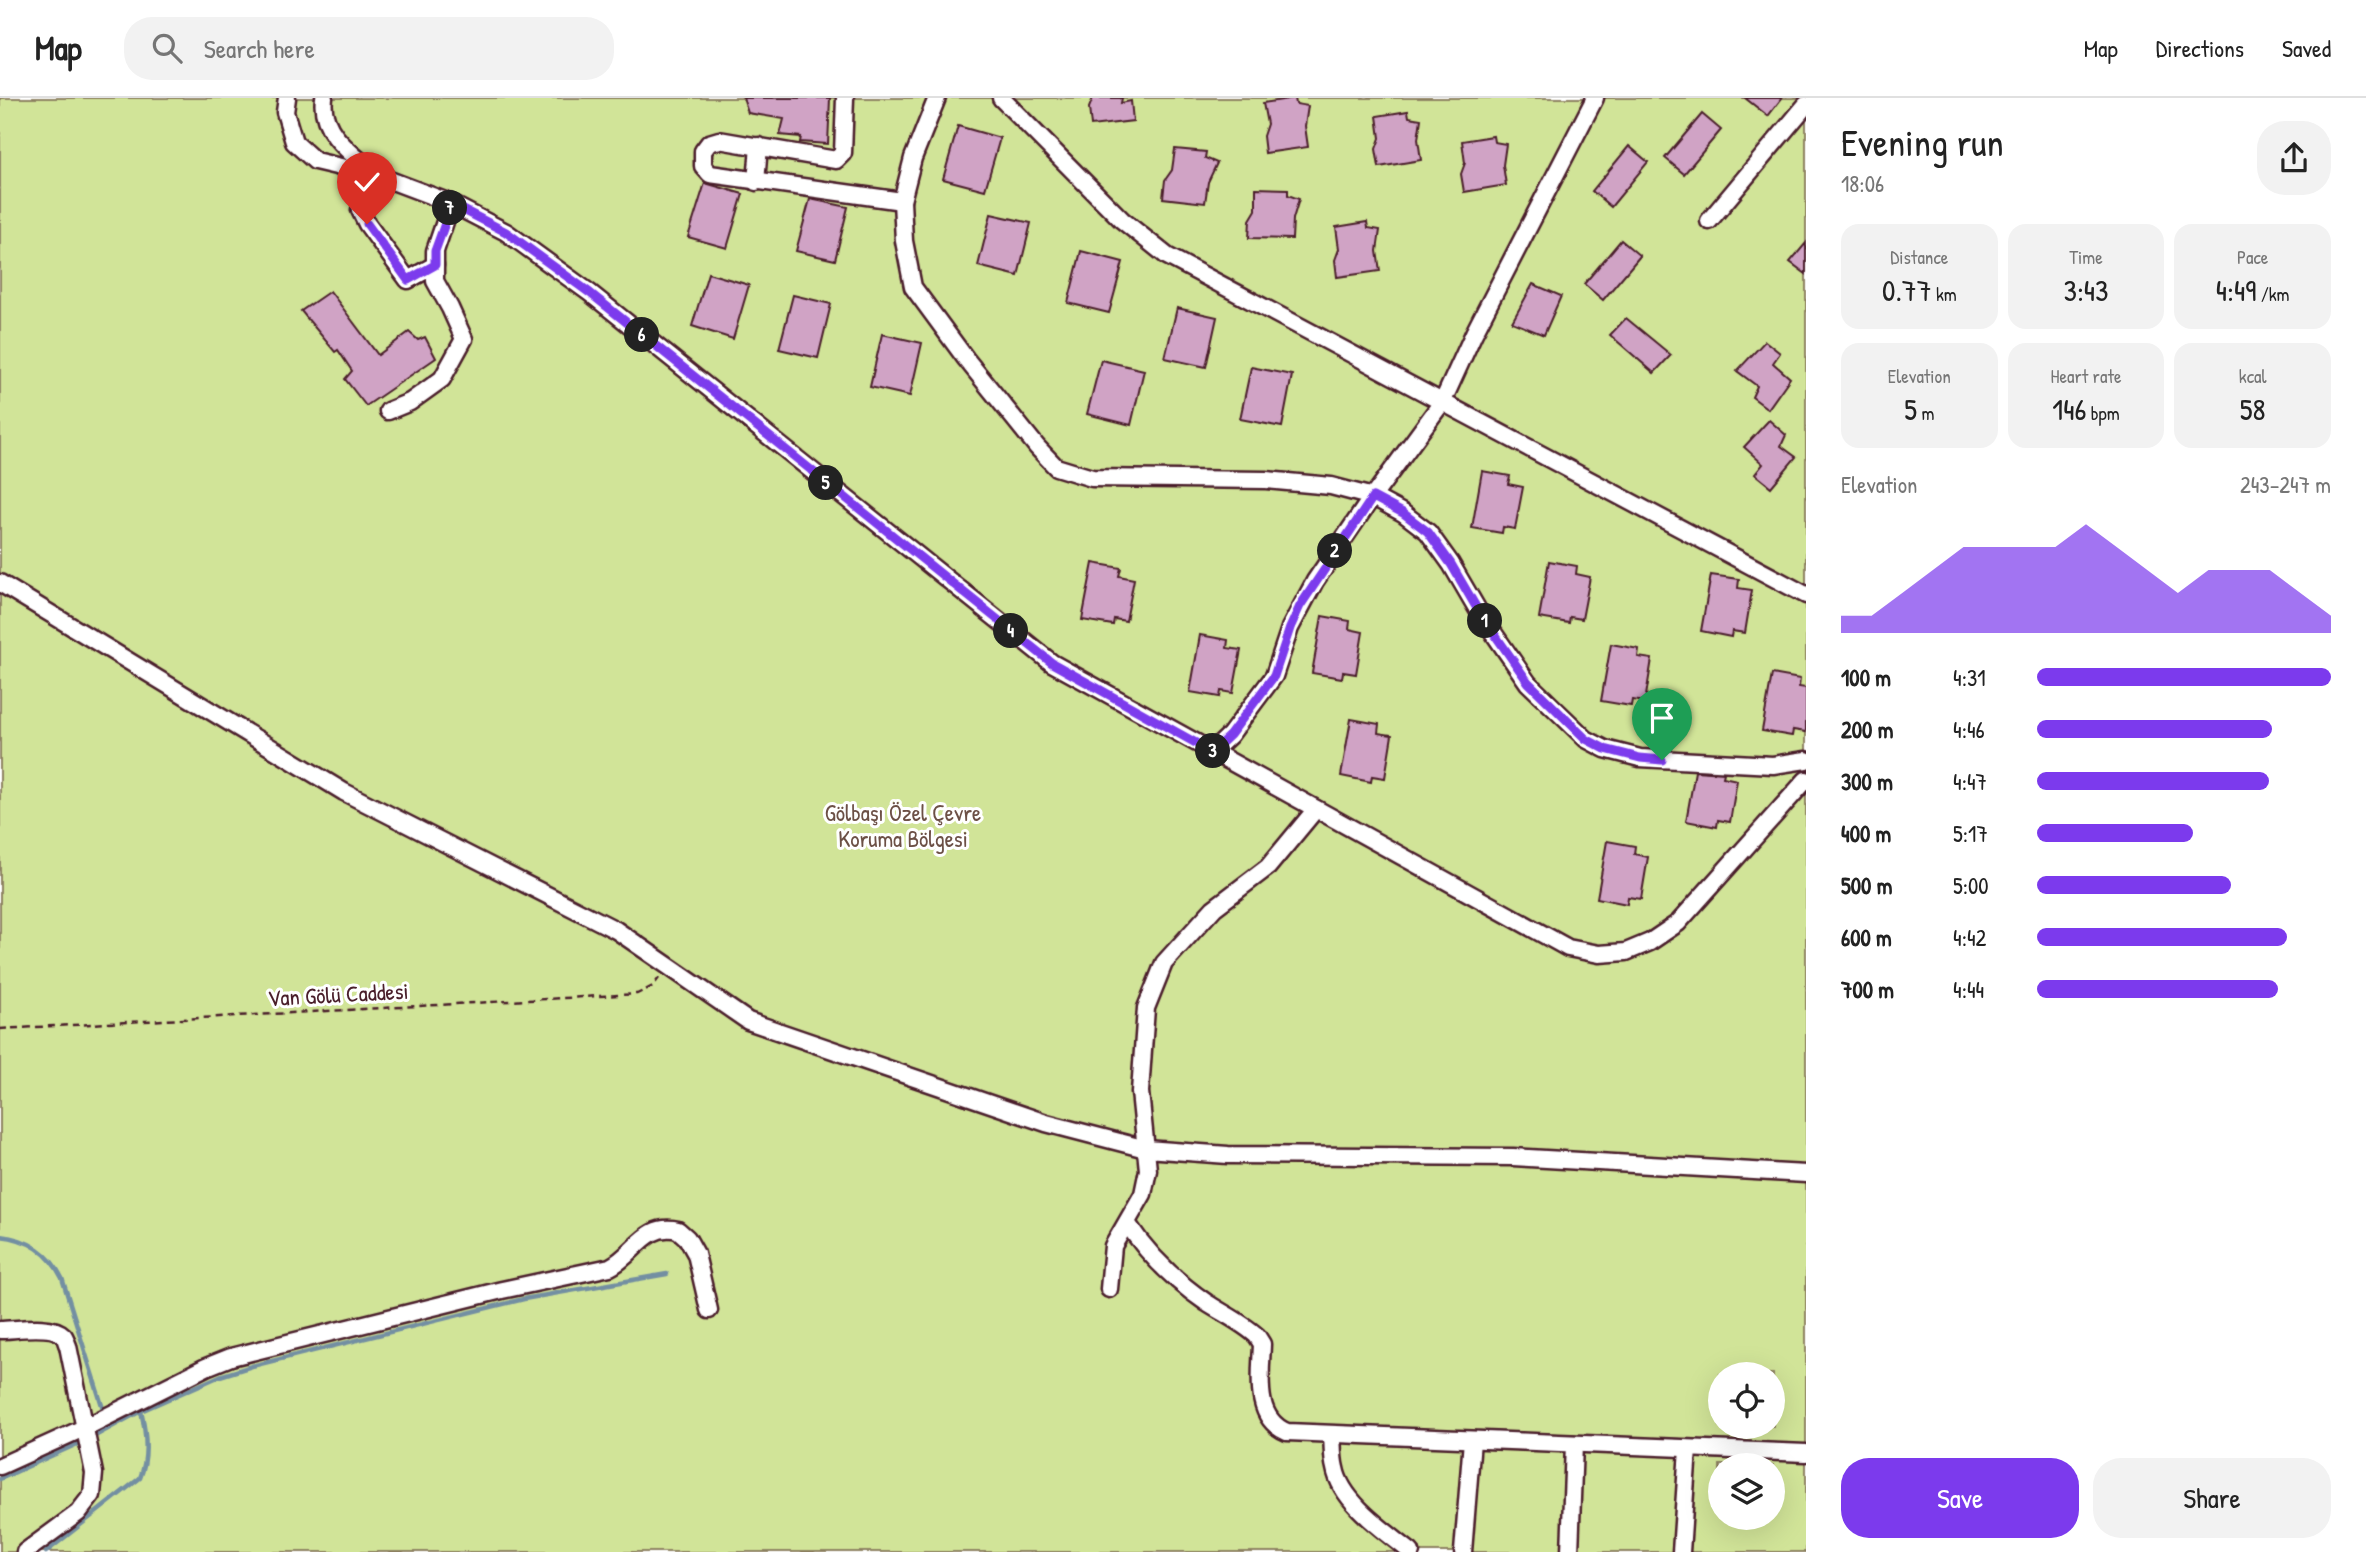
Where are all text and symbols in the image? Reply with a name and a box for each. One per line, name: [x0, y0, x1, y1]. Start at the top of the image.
search box: [124, 17, 614, 80]
text: Map: [35, 26, 82, 70]
icon: search: [148, 29, 186, 67]
text: Search here: [204, 31, 315, 66]
text: Map: [2084, 32, 2118, 64]
text: Directions: [2156, 32, 2244, 64]
text: Saved: [2282, 32, 2331, 64]
text: Evening run: [1841, 116, 2004, 168]
button: share: [2257, 121, 2331, 195]
pin: [337, 152, 397, 224]
icon: check: [348, 163, 386, 201]
text: 18:06: [1841, 168, 1884, 199]
pin: 7: [433, 190, 468, 226]
text: 7: [445, 194, 454, 220]
text: Distance: [1890, 244, 1948, 270]
text: Time: [2069, 244, 2103, 270]
text: Pace: [2237, 244, 2268, 270]
text: 0.77: [1882, 270, 1932, 310]
text: 3:43: [2063, 270, 2109, 310]
text: 4:49: [2216, 270, 2256, 310]
text: km: [1932, 281, 1957, 307]
text: /km: [2256, 281, 2290, 307]
pin: 6: [624, 317, 660, 352]
text: 6: [638, 321, 645, 347]
text: Elevation: [1888, 363, 1951, 389]
text: Heart rate: [2051, 363, 2121, 389]
text: kcal: [2239, 363, 2267, 389]
text: 5: [1904, 389, 1917, 429]
text: 146: [2052, 389, 2086, 429]
text: 58: [2240, 389, 2266, 429]
text: m: [1917, 400, 1934, 426]
text: bpm: [2086, 400, 2120, 426]
pin: 5: [808, 466, 844, 500]
text: 5: [821, 469, 830, 495]
text: Elevation: [1841, 469, 1917, 500]
text: 243–247 m: [2240, 469, 2331, 500]
pin: 2: [1318, 533, 1352, 568]
text: 2: [1330, 537, 1339, 563]
pin: 1: [1468, 603, 1502, 638]
text: 1: [1481, 607, 1488, 633]
pin: 4: [993, 614, 1028, 648]
text: 4: [1007, 617, 1014, 643]
text: 100 m: [1841, 662, 1891, 693]
text: 4:31: [1953, 662, 1986, 693]
pin: [1632, 688, 1692, 760]
icon: arrive: [1643, 699, 1681, 737]
text: 200 m: [1841, 714, 1893, 745]
text: 4:46: [1953, 714, 1985, 745]
pin: 3: [1196, 734, 1230, 768]
text: 3: [1208, 737, 1217, 763]
text: 300 m: [1841, 766, 1893, 797]
text: 4:47: [1953, 766, 1987, 797]
park label: Gölbaşı Özel Çevre Koruma Bölgesi: [825, 797, 981, 854]
text: 400 m: [1841, 818, 1891, 849]
text: 5:17: [1953, 818, 1988, 849]
text: 500 m: [1841, 870, 1892, 901]
text: 5:00: [1953, 870, 1989, 901]
text: 600 m: [1841, 922, 1892, 953]
text: 4:42: [1953, 922, 1986, 953]
text: 700 m: [1841, 974, 1894, 1005]
text: 4:44: [1953, 974, 1984, 1005]
street label: Van Gölü Caddesi: [267, 975, 409, 1013]
map controls: [1708, 1362, 1785, 1530]
button: locate: [1708, 1362, 1785, 1439]
button: layers: [1708, 1453, 1785, 1530]
button: Save: [1841, 1458, 2079, 1538]
button: Share: [2093, 1458, 2331, 1538]

